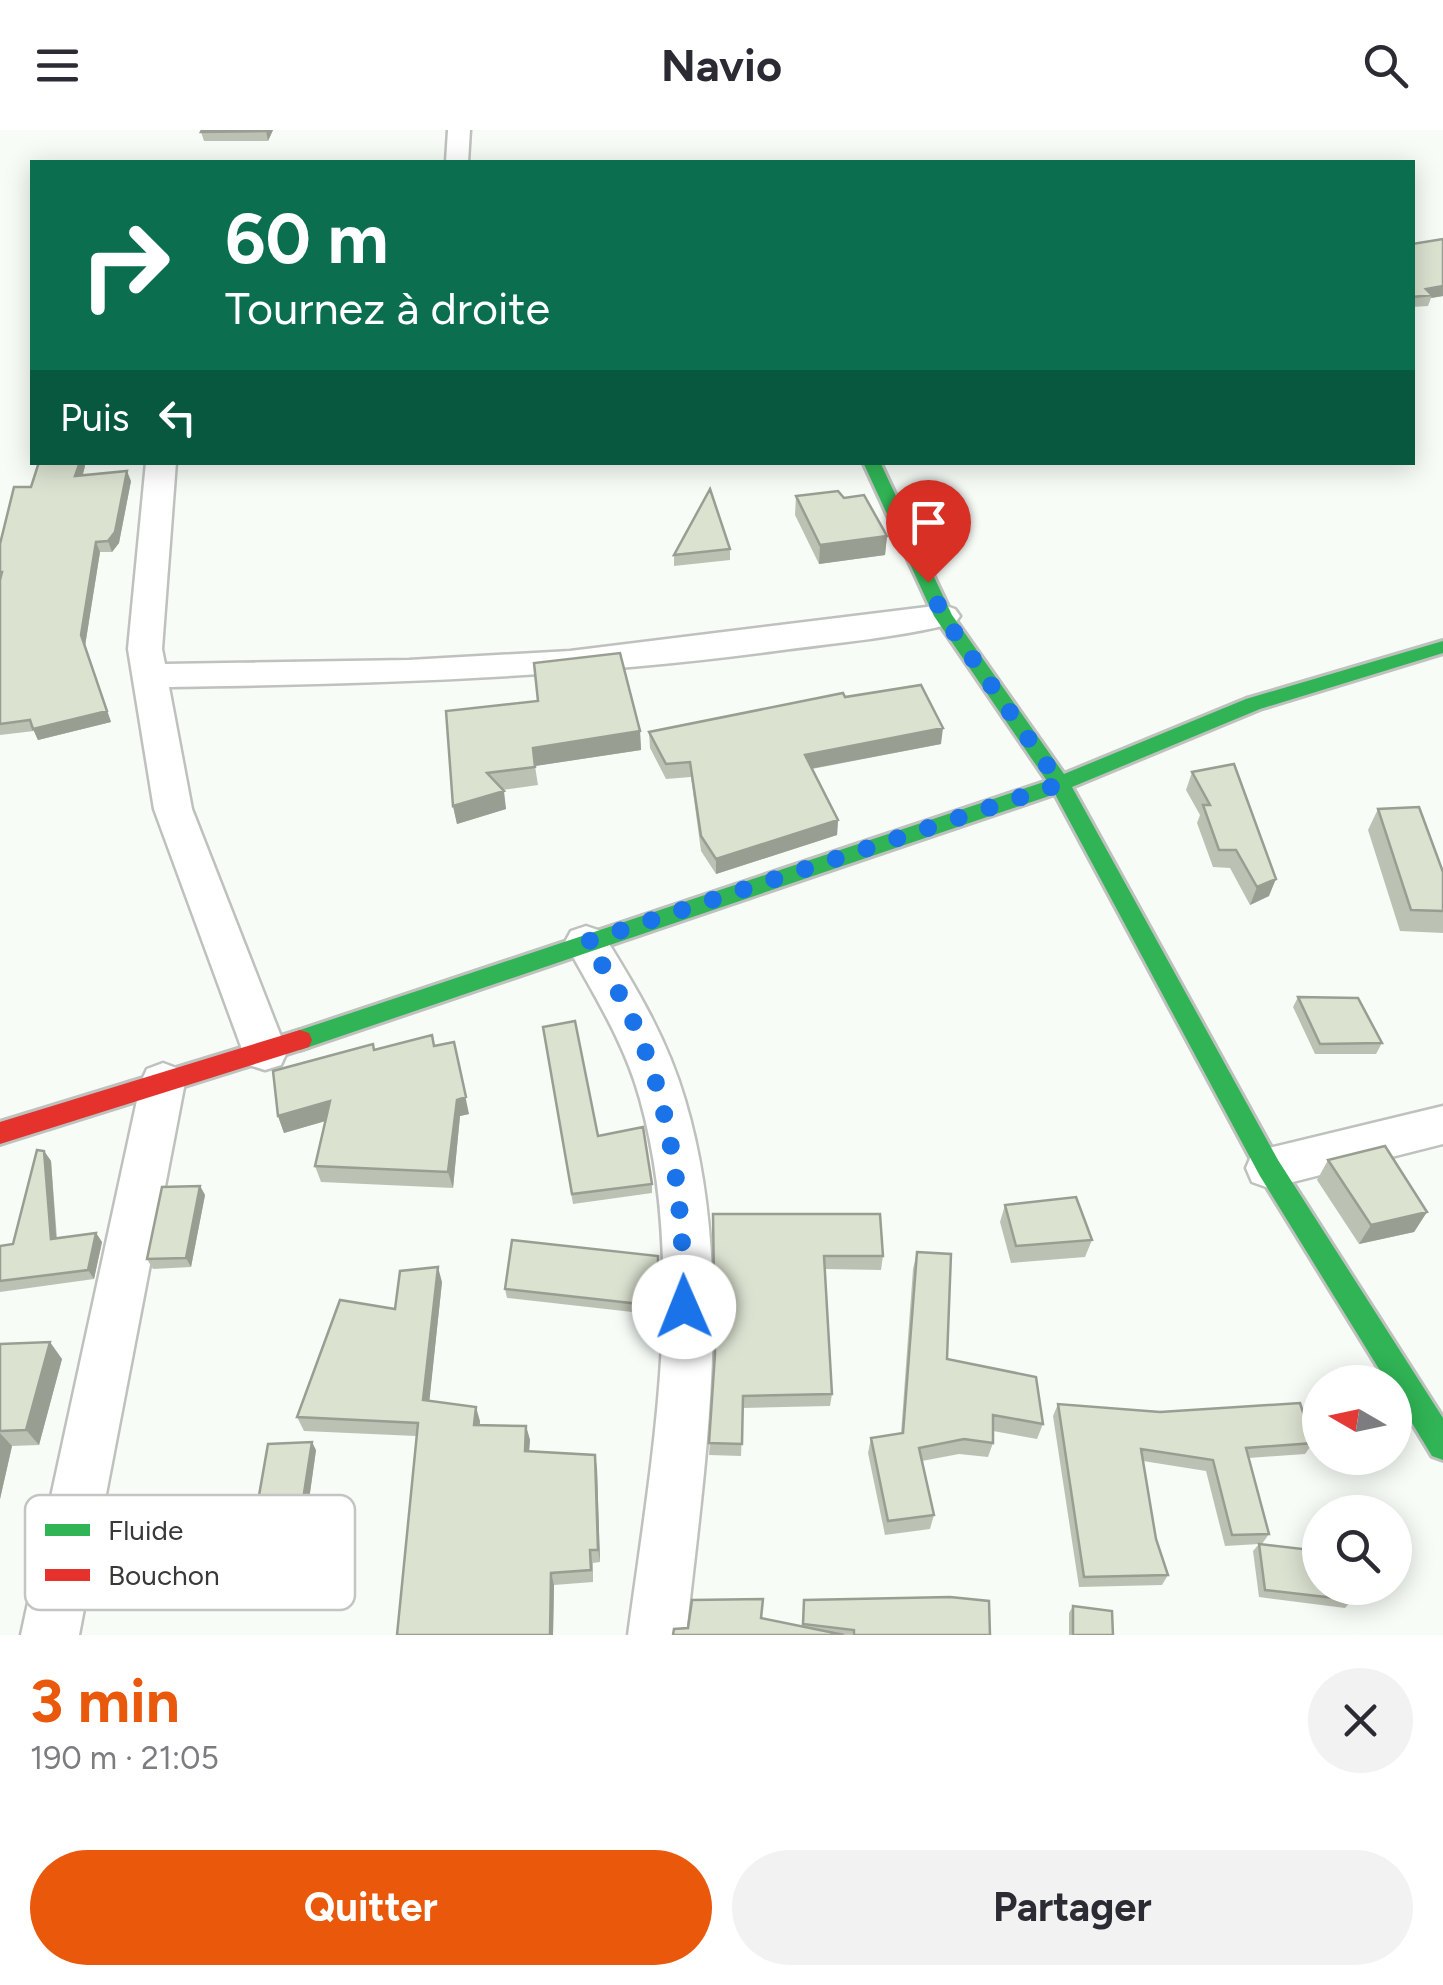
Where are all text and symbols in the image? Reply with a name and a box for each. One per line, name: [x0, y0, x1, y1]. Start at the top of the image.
icon: menu: [30, 38, 85, 93]
text: Navio: [661, 38, 782, 92]
icon: search: [1358, 38, 1413, 93]
text: 60 m: [225, 196, 389, 281]
icon: right: [60, 200, 190, 330]
text: Tournez à droite: [225, 281, 550, 335]
icon: left: [150, 390, 205, 445]
text: Puis: [60, 395, 130, 441]
pin: [886, 480, 971, 583]
icon: arrive: [901, 495, 956, 550]
position arrow: [632, 1255, 736, 1359]
north arrow: [1302, 1365, 1412, 1475]
map controls: [1302, 1365, 1412, 1605]
legend: [25, 1495, 355, 1610]
button: search: [1302, 1495, 1412, 1605]
text: Fluide: [108, 1513, 183, 1547]
text: Bouchon: [108, 1558, 220, 1592]
text: 3 min: [30, 1665, 180, 1737]
button: close: [1308, 1668, 1413, 1773]
text: 190 m · 21:05: [30, 1739, 219, 1777]
button: Quitter: [30, 1850, 712, 1965]
button: Partager: [732, 1850, 1413, 1965]

